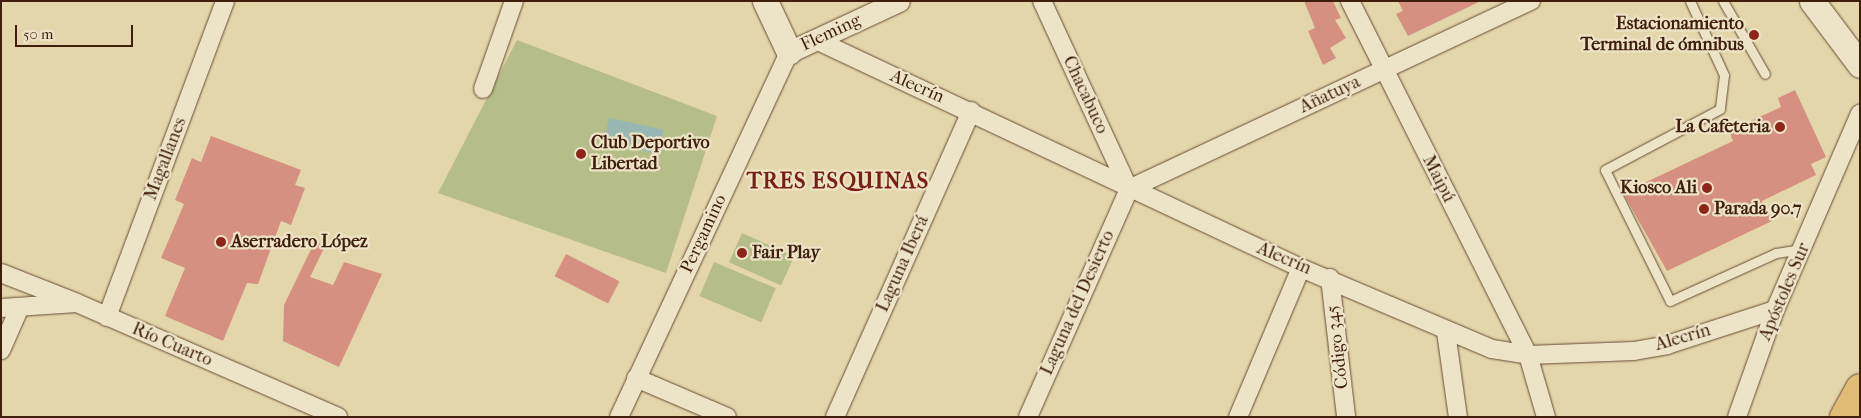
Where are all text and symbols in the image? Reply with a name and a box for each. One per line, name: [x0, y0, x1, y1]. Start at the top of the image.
street label: Fleming: [797, 10, 865, 56]
place label: Estacionamiento Terminal de ómnibus: [1581, 14, 1744, 56]
scale bar: [18, 15, 135, 47]
text: 50 m: [23, 25, 53, 43]
marker: Estacionamiento Terminal de ómnibus: [1748, 29, 1760, 41]
street label: Chacabuco: [1058, 53, 1112, 137]
street label: Alecrín: [887, 66, 947, 108]
street label: Añatuya: [1296, 72, 1364, 118]
street label: Magallanes: [140, 115, 192, 203]
place label: La Cafeteria: [1675, 116, 1770, 138]
marker: La Cafeteria: [1774, 121, 1786, 133]
place label: Club Deportivo Libertad: [591, 133, 710, 176]
marker: Club Deportivo Libertad: [575, 148, 587, 160]
street label: Maipú: [1417, 152, 1459, 206]
district label: TRES ESQUINAS: [745, 169, 931, 195]
place label: Kiosco Ali: [1620, 177, 1697, 199]
marker: Kiosco Ali: [1701, 182, 1713, 194]
street label: Pergamino: [676, 191, 732, 277]
place label: Parada 90.7: [1714, 198, 1801, 220]
marker: Parada 90.7: [1698, 203, 1710, 215]
street label: Laguna Iberá: [872, 212, 934, 316]
street label: Laguna del Desierto: [1036, 227, 1120, 379]
place label: Aserradero López: [231, 231, 368, 253]
marker: Aserradero López: [215, 236, 227, 248]
street label: Alecrín: [1254, 238, 1314, 280]
street label: Apóstoles Sur: [1755, 240, 1815, 344]
place label: Fair Play: [752, 242, 820, 264]
marker: Fair Play: [736, 247, 748, 259]
street label: Código 345: [1322, 304, 1354, 390]
street label: Río Cuarto: [129, 318, 215, 372]
street label: Alecrín: [1653, 320, 1713, 356]

